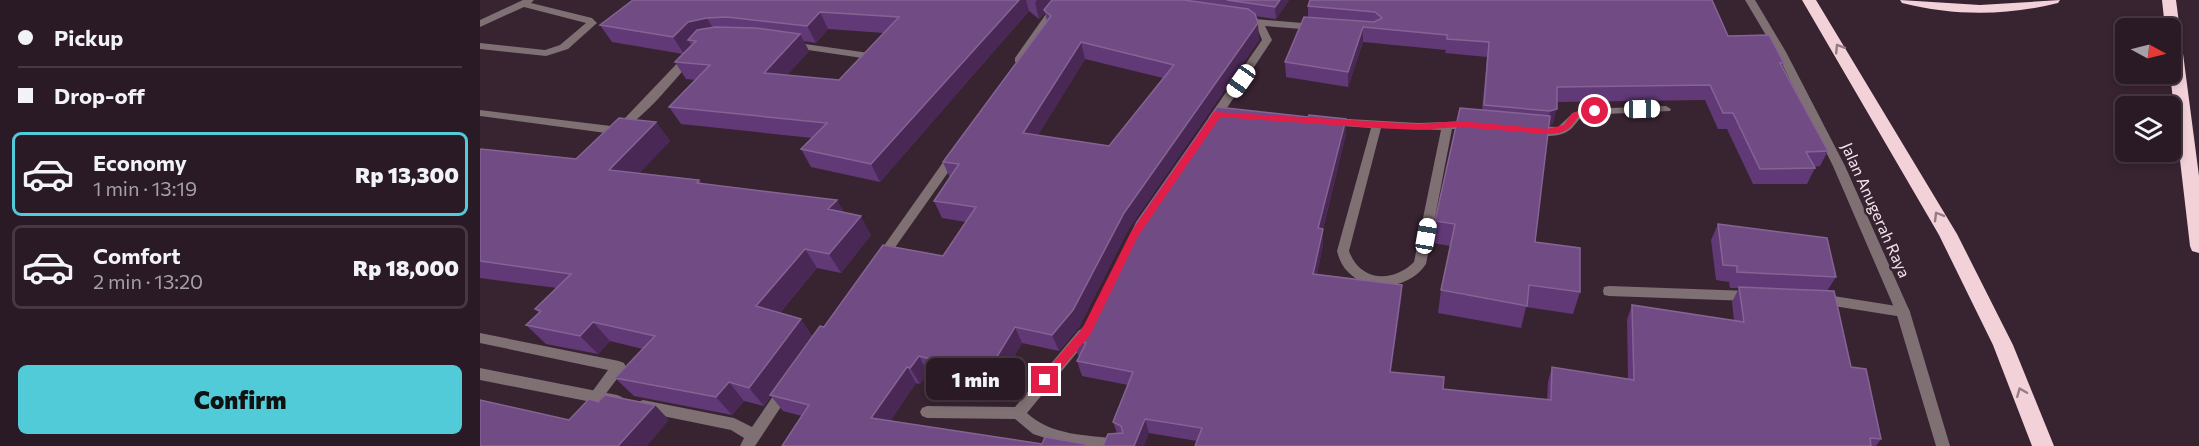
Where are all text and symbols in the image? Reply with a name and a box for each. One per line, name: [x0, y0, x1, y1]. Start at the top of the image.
north arrow: [2115, 18, 2181, 84]
map controls: [2115, 18, 2181, 162]
text: Pickup: [54, 24, 123, 51]
one-way arrow: [1834, 44, 1846, 54]
car: [1223, 61, 1259, 101]
text: Drop-off: [54, 82, 145, 109]
button: layers: [2115, 96, 2181, 162]
route start: [1581, 97, 1608, 124]
car: [1624, 100, 1660, 118]
street label: Jalan Anugerah Raya: [1838, 139, 1915, 280]
icon: car: [21, 147, 75, 201]
text: Economy: [93, 149, 187, 176]
text: Rp 13,300: [355, 161, 459, 188]
text: 1 min · 13:19: [93, 176, 197, 200]
one-way arrow: [1933, 212, 1945, 222]
car: [1414, 217, 1438, 255]
icon: car: [21, 240, 75, 294]
text: Comfort: [93, 242, 181, 269]
text: Rp 18,000: [353, 254, 459, 281]
text: 2 min · 13:20: [93, 269, 203, 293]
callout: 1 min: [925, 359, 1024, 401]
button: Confirm: [18, 365, 462, 434]
route end: [1031, 366, 1058, 393]
text: 1 min: [951, 367, 1000, 391]
one-way arrow: [2016, 387, 2029, 397]

